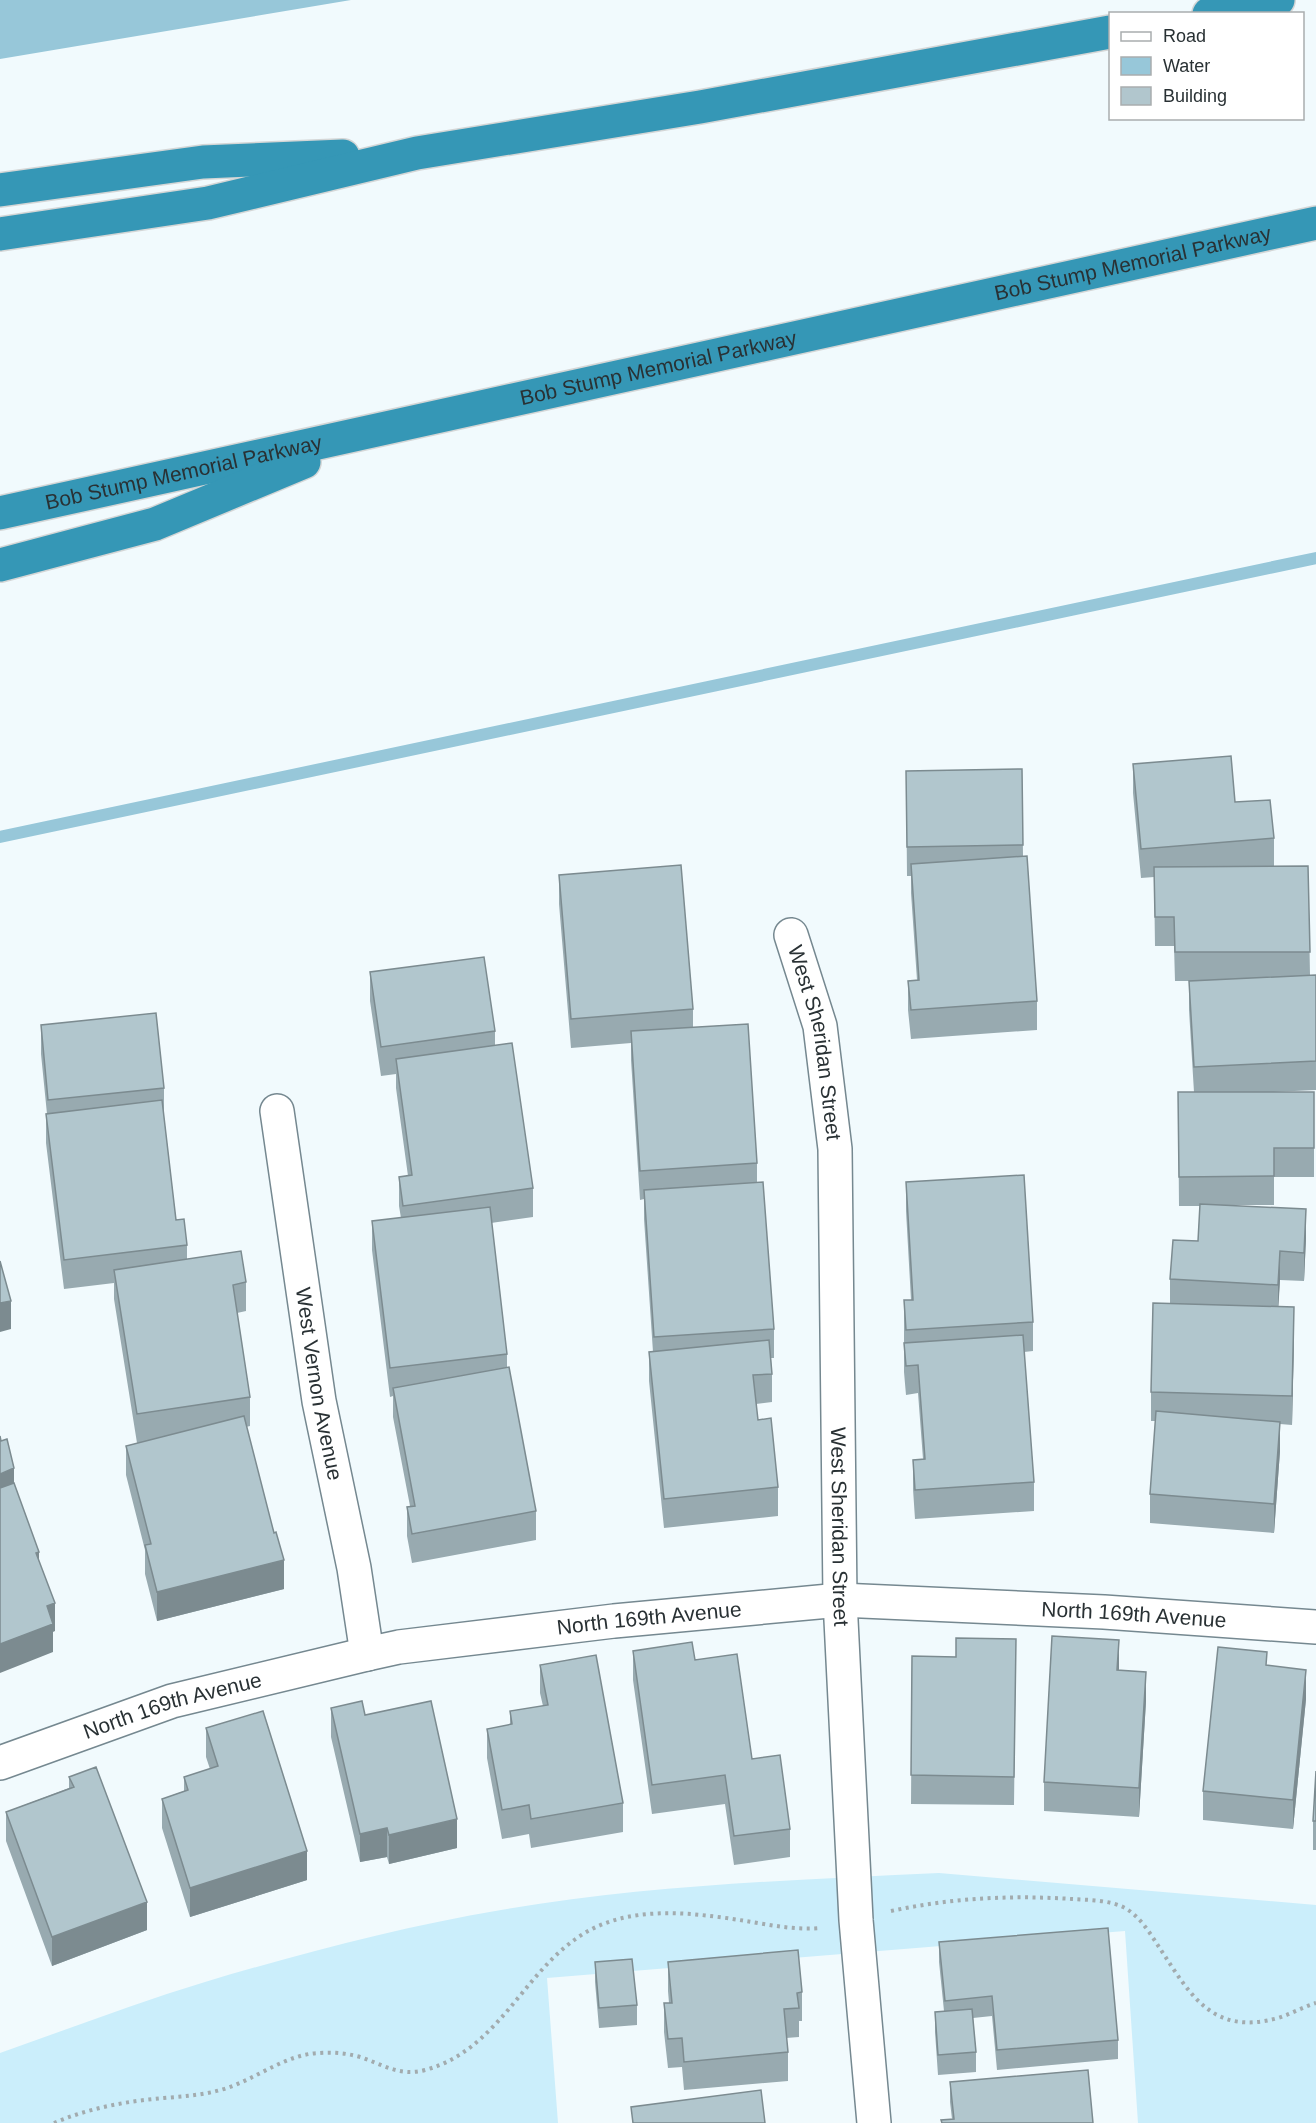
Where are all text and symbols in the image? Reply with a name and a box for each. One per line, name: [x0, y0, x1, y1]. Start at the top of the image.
legend: [1109, 12, 1304, 120]
text: Road: [1163, 26, 1206, 46]
text: Water: [1163, 56, 1210, 76]
text: Building: [1163, 86, 1227, 106]
street label: Bob Stump Memorial Parkway: [992, 221, 1274, 305]
street label: Bob Stump Memorial Parkway: [518, 326, 799, 409]
street label: Bob Stump Memorial Parkway: [43, 430, 324, 514]
street label: West Sheridan Street: [784, 942, 846, 1142]
street label: West Vernon Avenue: [292, 1286, 347, 1482]
street label: West Sheridan Street: [827, 1427, 853, 1627]
street label: North 169th Avenue: [556, 1597, 742, 1639]
street label: North 169th Avenue: [1041, 1597, 1227, 1632]
street label: North 169th Avenue: [80, 1668, 264, 1743]

